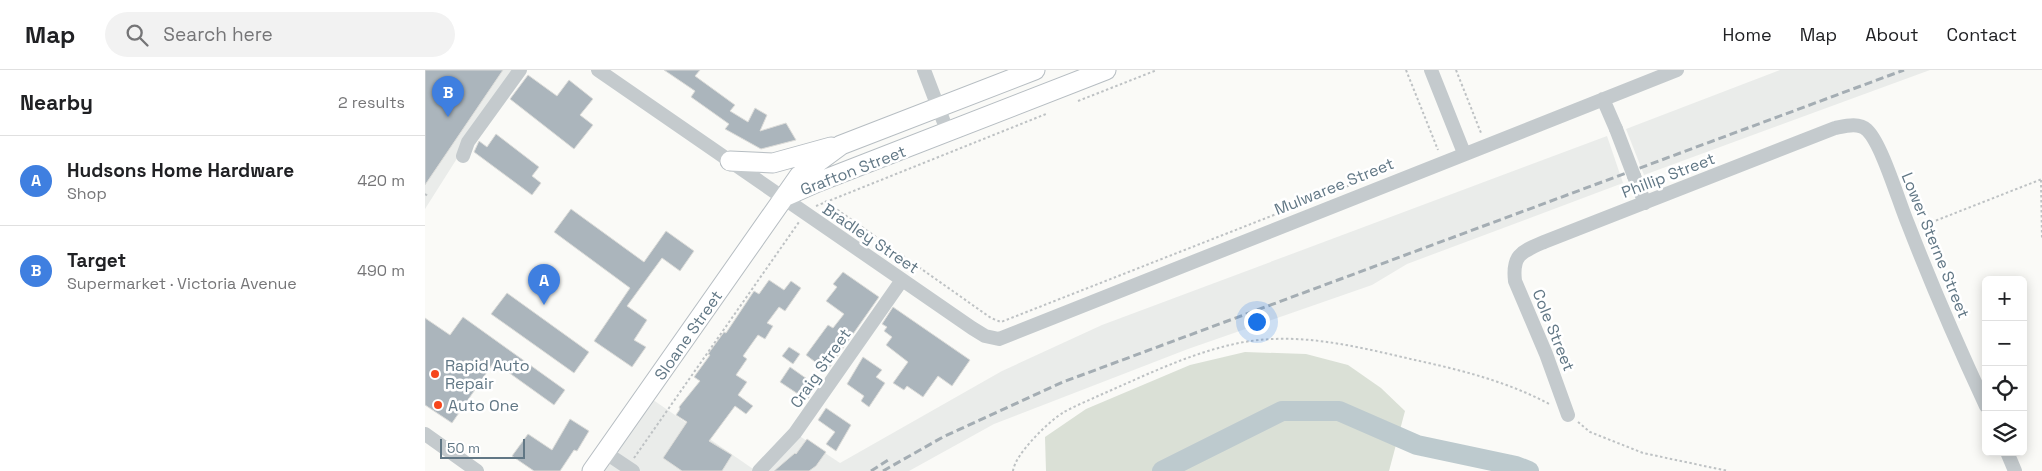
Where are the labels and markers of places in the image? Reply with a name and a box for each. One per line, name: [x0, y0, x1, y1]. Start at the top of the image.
pin: B: [432, 76, 464, 117]
pin: A: [528, 264, 560, 305]
place label: Rapid Auto Repair: [445, 355, 530, 394]
marker: Rapid Auto Repair: [429, 368, 441, 380]
place label: Auto One: [448, 395, 519, 416]
marker: Auto One: [432, 399, 444, 411]

